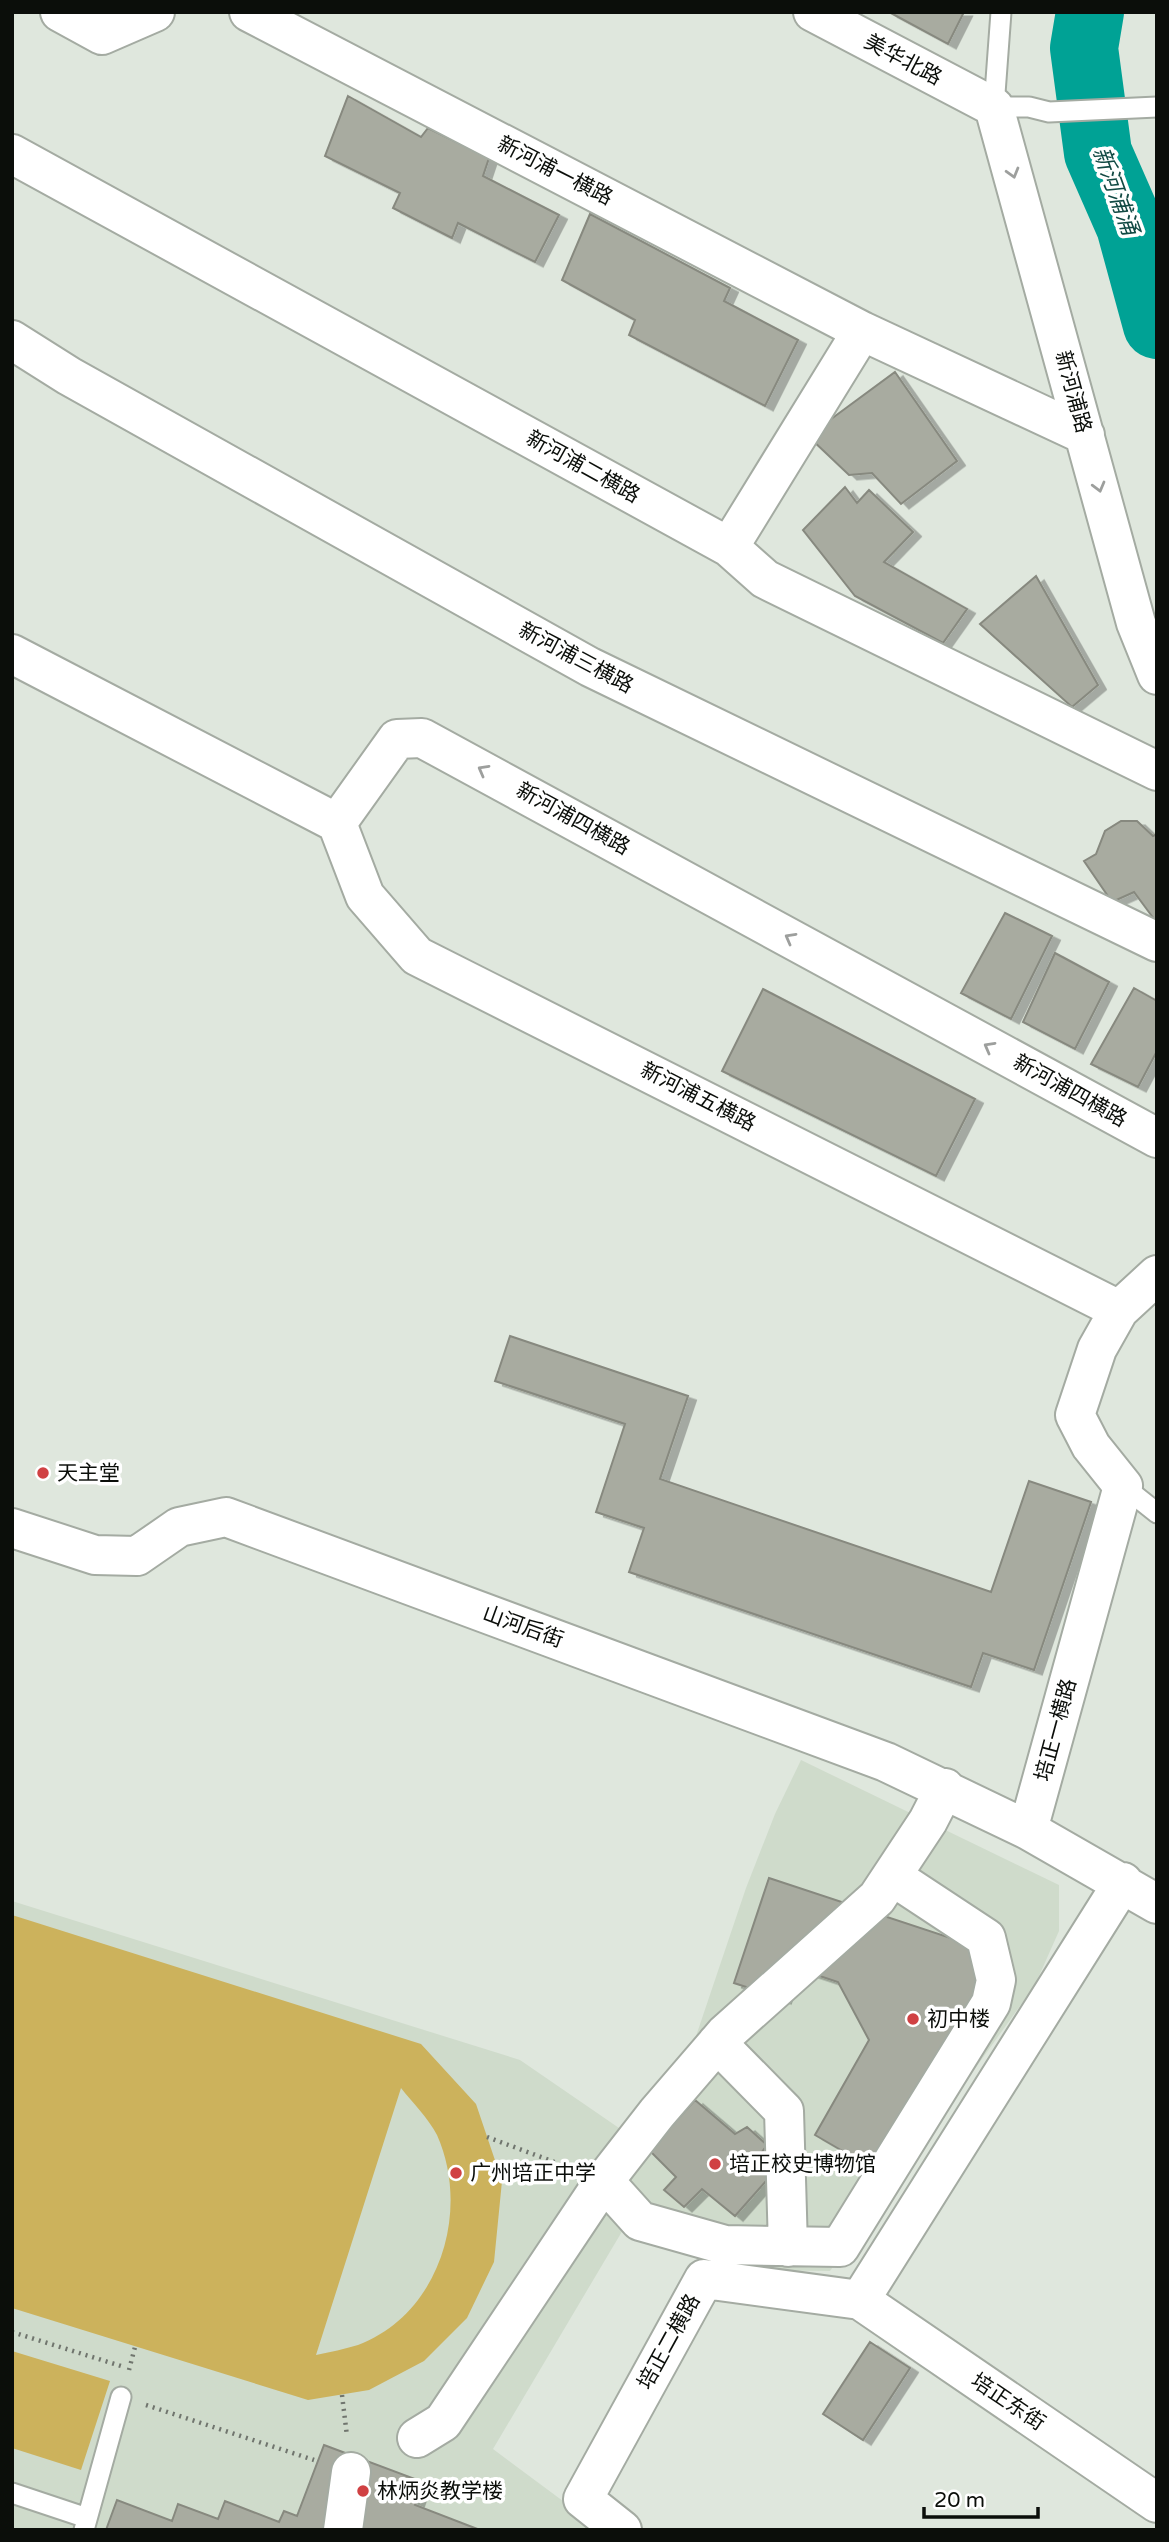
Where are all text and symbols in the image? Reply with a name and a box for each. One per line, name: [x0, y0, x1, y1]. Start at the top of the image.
street label: 美华北路: [860, 29, 946, 91]
street label: 新河浦一横路: [493, 131, 617, 211]
water label: 新河浦涌: [1086, 143, 1145, 242]
one-way arrow: [1005, 166, 1019, 178]
street label: 新河浦路: [1050, 348, 1096, 436]
street label: 新河浦二横路: [522, 426, 644, 508]
one-way arrow: [1091, 480, 1105, 492]
street label: 新河浦三横路: [515, 617, 637, 699]
one-way arrow: [478, 765, 490, 778]
street label: 新河浦四横路: [512, 778, 634, 860]
one-way arrow: [785, 933, 797, 946]
one-way arrow: [984, 1042, 997, 1055]
street label: 新河浦四横路: [1009, 1050, 1131, 1132]
street label: 新河浦五横路: [636, 1057, 760, 1137]
place label: 天主堂: [57, 1461, 120, 1486]
marker: 天主堂: [35, 1465, 51, 1481]
street label: 山河后街: [479, 1601, 567, 1653]
street label: 培正一横路: [1030, 1676, 1082, 1784]
place label: 初中楼: [927, 2007, 990, 2032]
marker: 初中楼: [905, 2011, 921, 2027]
place label: 培正校史博物馆: [729, 2152, 876, 2177]
marker: 培正校史博物馆: [707, 2156, 723, 2172]
place label: 广州培正中学: [470, 2161, 596, 2186]
marker: 广州培正中学: [448, 2165, 464, 2181]
street label: 培正二横路: [633, 2290, 705, 2394]
street label: 培正东街: [966, 2368, 1050, 2436]
scale bar: [924, 2476, 1038, 2520]
place label: 林炳炎教学楼: [377, 2479, 503, 2504]
marker: 林炳炎教学楼: [355, 2483, 371, 2499]
text: 20 m: [934, 2488, 985, 2513]

